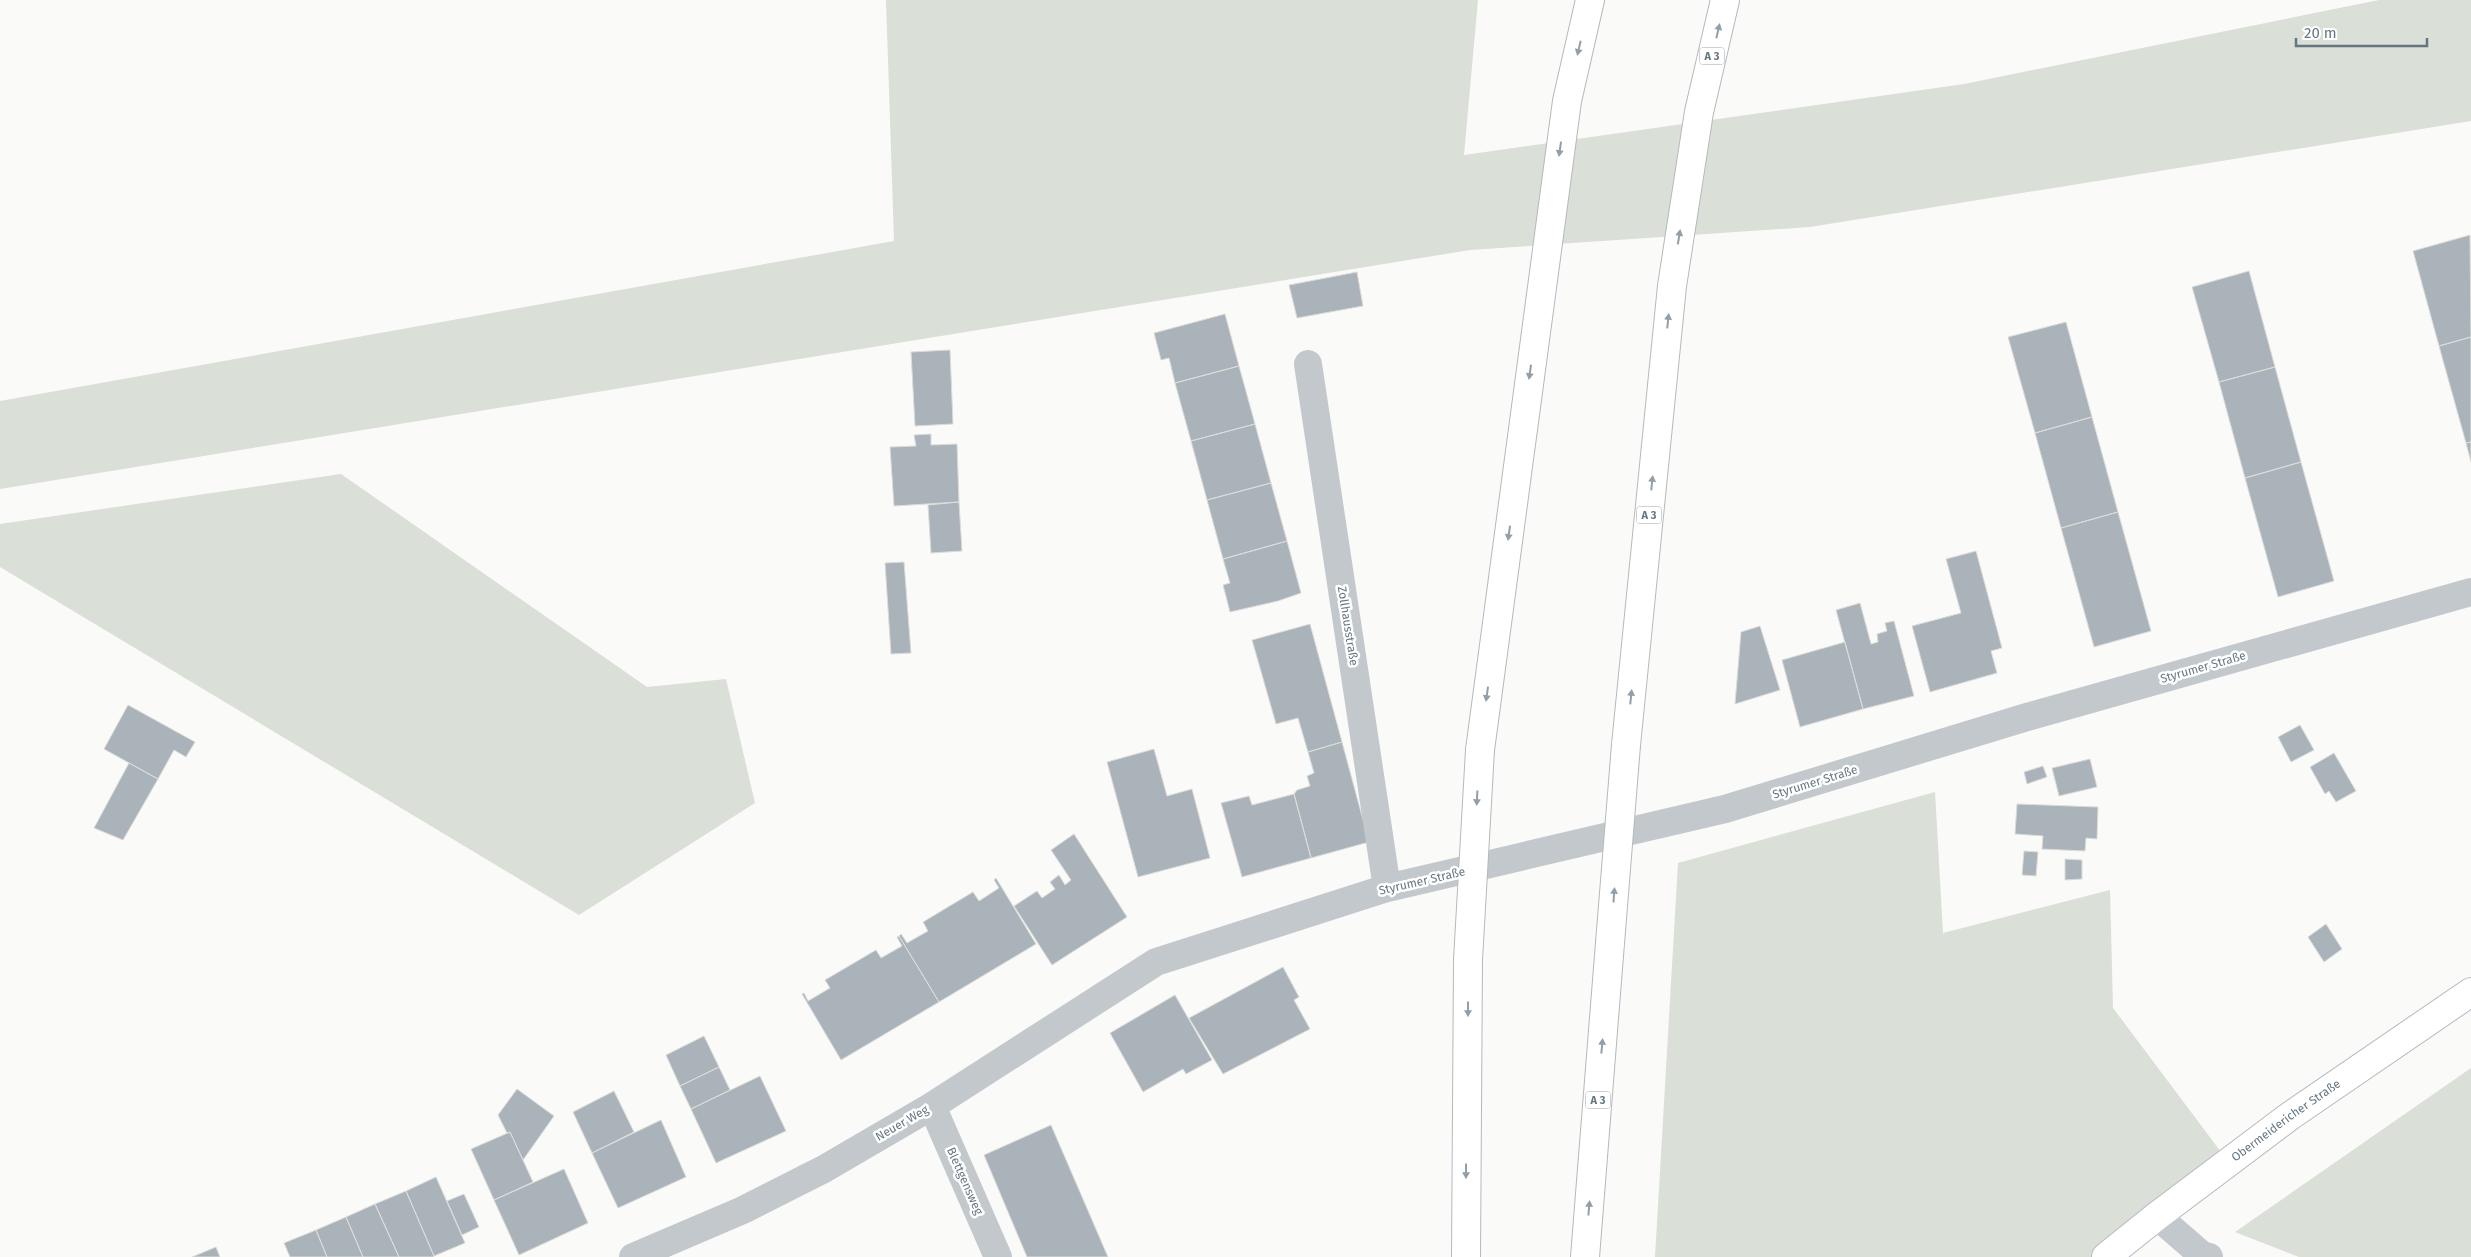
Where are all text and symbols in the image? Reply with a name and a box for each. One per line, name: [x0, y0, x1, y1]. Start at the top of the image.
scale bar: [2296, 15, 2427, 47]
one-way arrow: [1714, 23, 1722, 38]
text: 20 m: [2304, 24, 2337, 42]
one-way arrow: [1575, 40, 1583, 55]
road number: A 3: [1700, 48, 1724, 64]
one-way arrow: [1556, 142, 1564, 158]
one-way arrow: [1676, 229, 1684, 245]
one-way arrow: [1664, 313, 1672, 329]
one-way arrow: [1526, 364, 1534, 380]
one-way arrow: [1648, 475, 1656, 491]
road number: A 3: [1636, 506, 1662, 524]
one-way arrow: [1504, 525, 1512, 541]
street label: Zollhausstraße: [1335, 585, 1361, 667]
street label: Styrumer Straße: [2159, 648, 2247, 686]
one-way arrow: [1483, 686, 1491, 702]
one-way arrow: [1627, 689, 1635, 705]
street label: Styrumer Straße: [1771, 762, 1859, 802]
one-way arrow: [1473, 791, 1481, 807]
street label: Styrumer Straße: [1377, 864, 1467, 898]
one-way arrow: [1610, 886, 1618, 902]
one-way arrow: [1463, 1001, 1471, 1017]
one-way arrow: [1598, 1038, 1606, 1054]
street label: Obermeidericher Straße: [2229, 1076, 2343, 1165]
road number: A 3: [1586, 1092, 1610, 1108]
street label: Neuer Weg: [873, 1102, 932, 1144]
street label: Blettgensweg: [944, 1145, 986, 1218]
one-way arrow: [1462, 1163, 1470, 1179]
one-way arrow: [1586, 1200, 1594, 1216]

